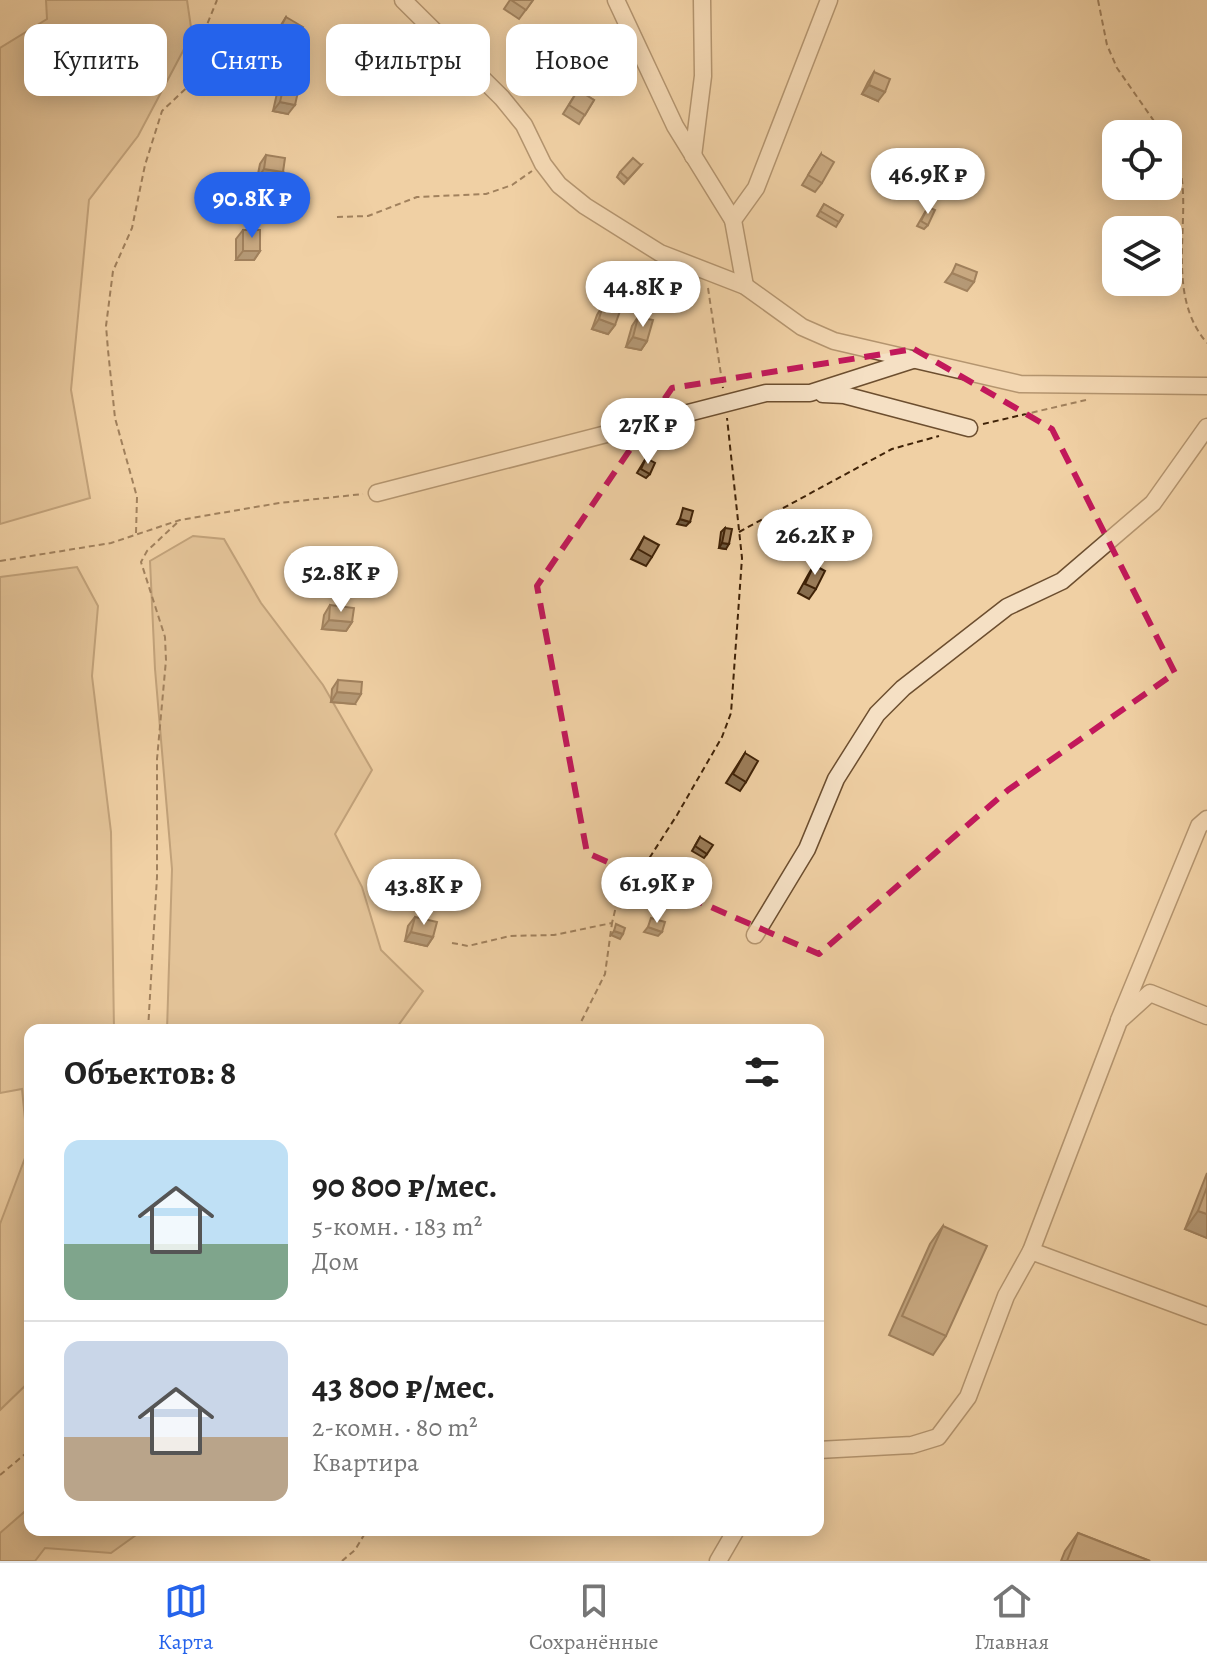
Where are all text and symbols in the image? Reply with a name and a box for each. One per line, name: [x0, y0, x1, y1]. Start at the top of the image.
chip: Купить: [24, 24, 167, 96]
chip: Снять: [183, 24, 310, 96]
chip: Фильтры: [326, 24, 490, 96]
chip: Новое: [506, 24, 637, 96]
map controls: [1102, 120, 1182, 296]
button: locate: [1102, 120, 1182, 200]
pin: 46.9K ₽: [854, 148, 1002, 216]
text: 46.9K ₽: [889, 156, 967, 191]
pin: 90.8K ₽: [178, 172, 326, 240]
text: 90.8K ₽: [212, 180, 292, 215]
button: layers: [1102, 216, 1182, 296]
pin: 44.8K ₽: [569, 261, 717, 329]
text: 44.8K ₽: [604, 269, 682, 304]
pin: 27K ₽: [592, 398, 704, 466]
text: 27K ₽: [619, 406, 677, 441]
pin: 26.2K ₽: [741, 509, 889, 577]
text: 26.2K ₽: [775, 517, 855, 552]
pin: 52.8K ₽: [267, 546, 415, 614]
text: 52.8K ₽: [302, 554, 380, 589]
pin: 61.9K ₽: [583, 857, 731, 925]
pin: 43.8K ₽: [350, 859, 498, 927]
text: 61.9K ₽: [619, 865, 695, 900]
text: 43.8K ₽: [385, 867, 463, 902]
text: Объектов: 8: [64, 1049, 236, 1096]
icon: filters: [740, 1050, 784, 1094]
text: 90 800 ₽/мес.: [312, 1162, 498, 1209]
icon: home: [128, 1172, 224, 1268]
text: 5-комн. · 183 m²: [312, 1209, 482, 1244]
text: Дом: [312, 1244, 359, 1279]
text: 43 800 ₽/мес.: [312, 1363, 495, 1410]
icon: home: [128, 1373, 224, 1469]
text: 2-комн. · 80 m²: [312, 1410, 478, 1445]
text: Квартира: [312, 1445, 419, 1480]
tab: Карта: [158, 1579, 213, 1657]
tab: Сохранённые: [529, 1579, 659, 1657]
tab: Главная: [974, 1579, 1049, 1657]

